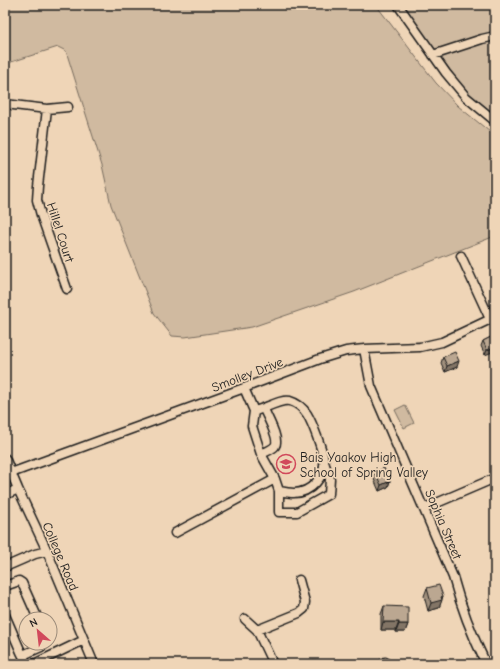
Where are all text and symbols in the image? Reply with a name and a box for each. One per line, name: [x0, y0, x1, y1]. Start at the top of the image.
street label: Hillel Court: [44, 200, 78, 265]
street label: Smolley Drive: [209, 354, 285, 395]
place label: Bais Yaakov High School of Spring Valley: [300, 450, 428, 480]
school or university icon: Bais Yaakov High School of Spring Valley: [275, 453, 297, 475]
street label: Sophia Street: [422, 487, 465, 563]
street label: College Road: [39, 520, 82, 593]
north arrow: [18, 611, 58, 651]
text: N: [27, 615, 40, 630]

